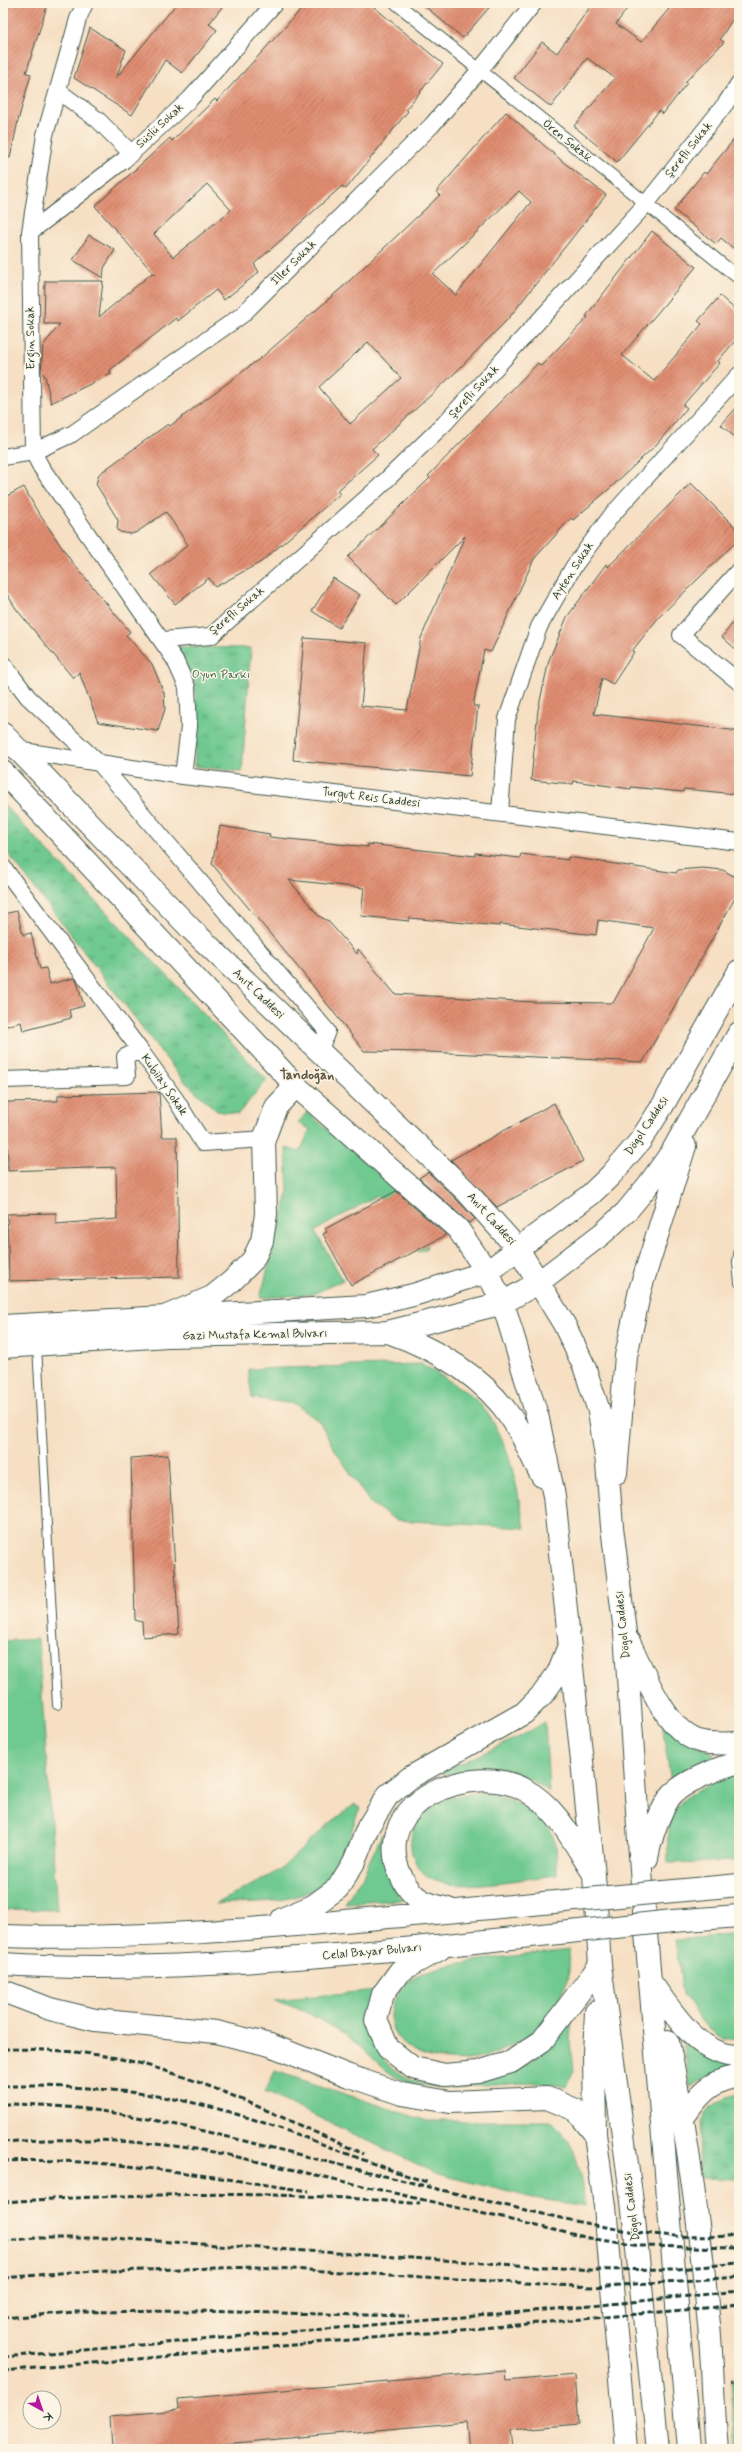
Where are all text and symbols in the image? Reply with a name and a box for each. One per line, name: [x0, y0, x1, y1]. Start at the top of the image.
street label: Süslü Sokak: [133, 100, 187, 152]
street label: Ören Sokak: [539, 116, 595, 166]
street label: Şerefli Sokak: [662, 119, 717, 181]
street label: İller Sokak: [268, 237, 320, 289]
street label: Ergin Sokak: [22, 306, 41, 370]
street label: Şerefli Sokak: [445, 362, 503, 422]
street label: Ayten Sokak: [548, 539, 598, 603]
street label: Şerefli Sokak: [206, 583, 268, 639]
park label: Oyun Parkı: [192, 667, 250, 683]
street label: Turgut Reis Caddesi: [321, 784, 421, 812]
street label: Anıt Caddesi: [229, 965, 287, 1023]
street label: Kubilay Sokak: [137, 1051, 191, 1119]
district label: Tandoğan: [280, 1066, 334, 1085]
street label: Dögol Caddesi: [621, 1093, 673, 1159]
street label: Anıt Caddesi: [463, 1189, 519, 1249]
street label: Gazi Mustafa Kemal Bulvarı: [182, 1326, 328, 1344]
street label: Dögol Caddesi: [611, 1590, 635, 1660]
street label: Celal Bayar Bulvarı: [321, 1940, 423, 1964]
street label: Dögol Caddesi: [620, 2172, 644, 2242]
north arrow: [22, 2390, 62, 2430]
text: K: [40, 2409, 55, 2425]

